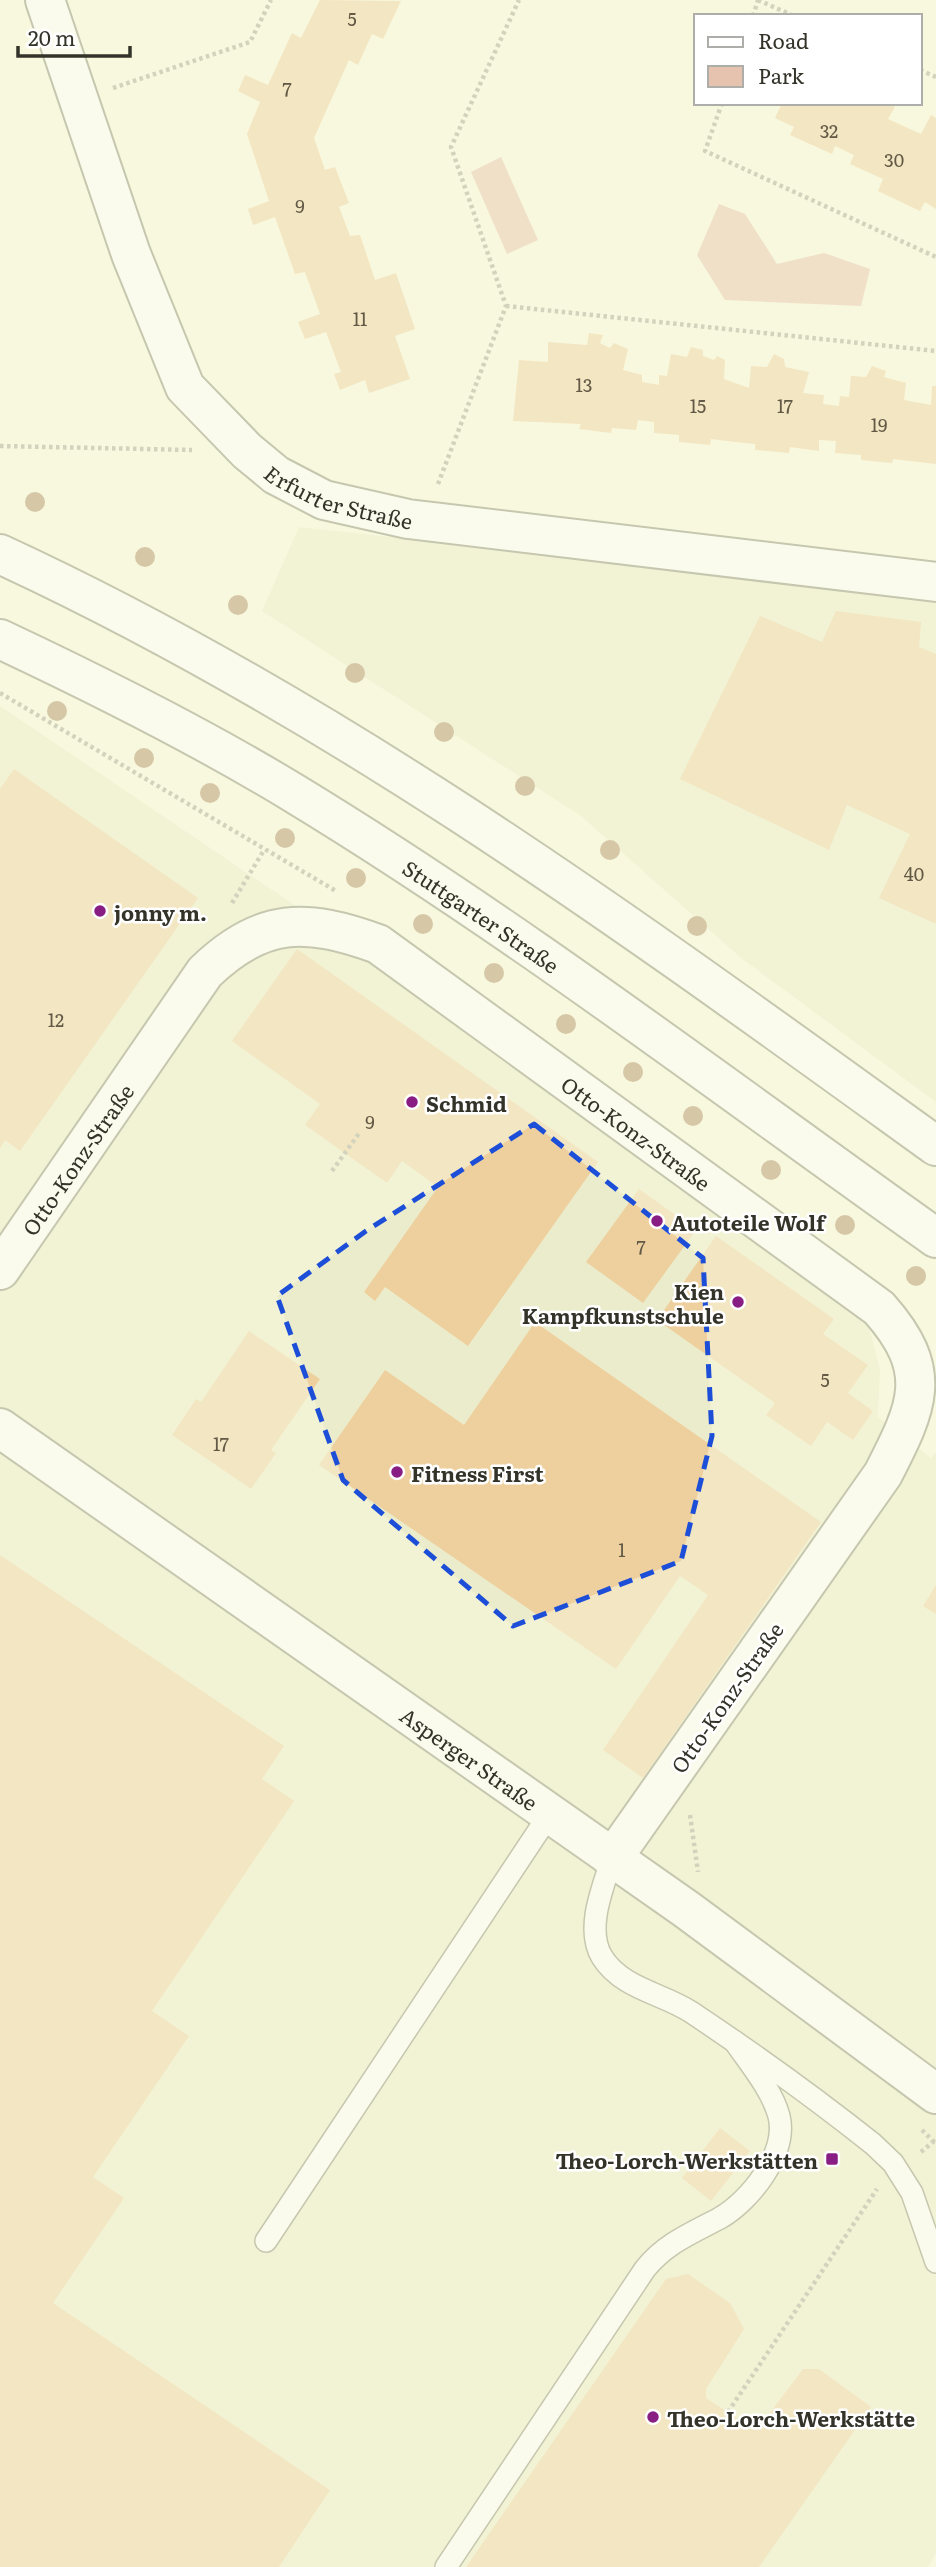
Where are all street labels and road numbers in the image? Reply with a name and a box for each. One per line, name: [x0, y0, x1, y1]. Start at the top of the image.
street label: Erfurter Straße: [259, 457, 416, 535]
street label: Stuttgarter Straße: [397, 851, 566, 979]
street label: Otto-Konz-Straße: [556, 1067, 718, 1197]
street label: Otto-Konz-Straße: [13, 1077, 140, 1241]
street label: Otto-Konz-Straße: [662, 1615, 790, 1779]
street label: Asperger Straße: [395, 1698, 545, 1817]

